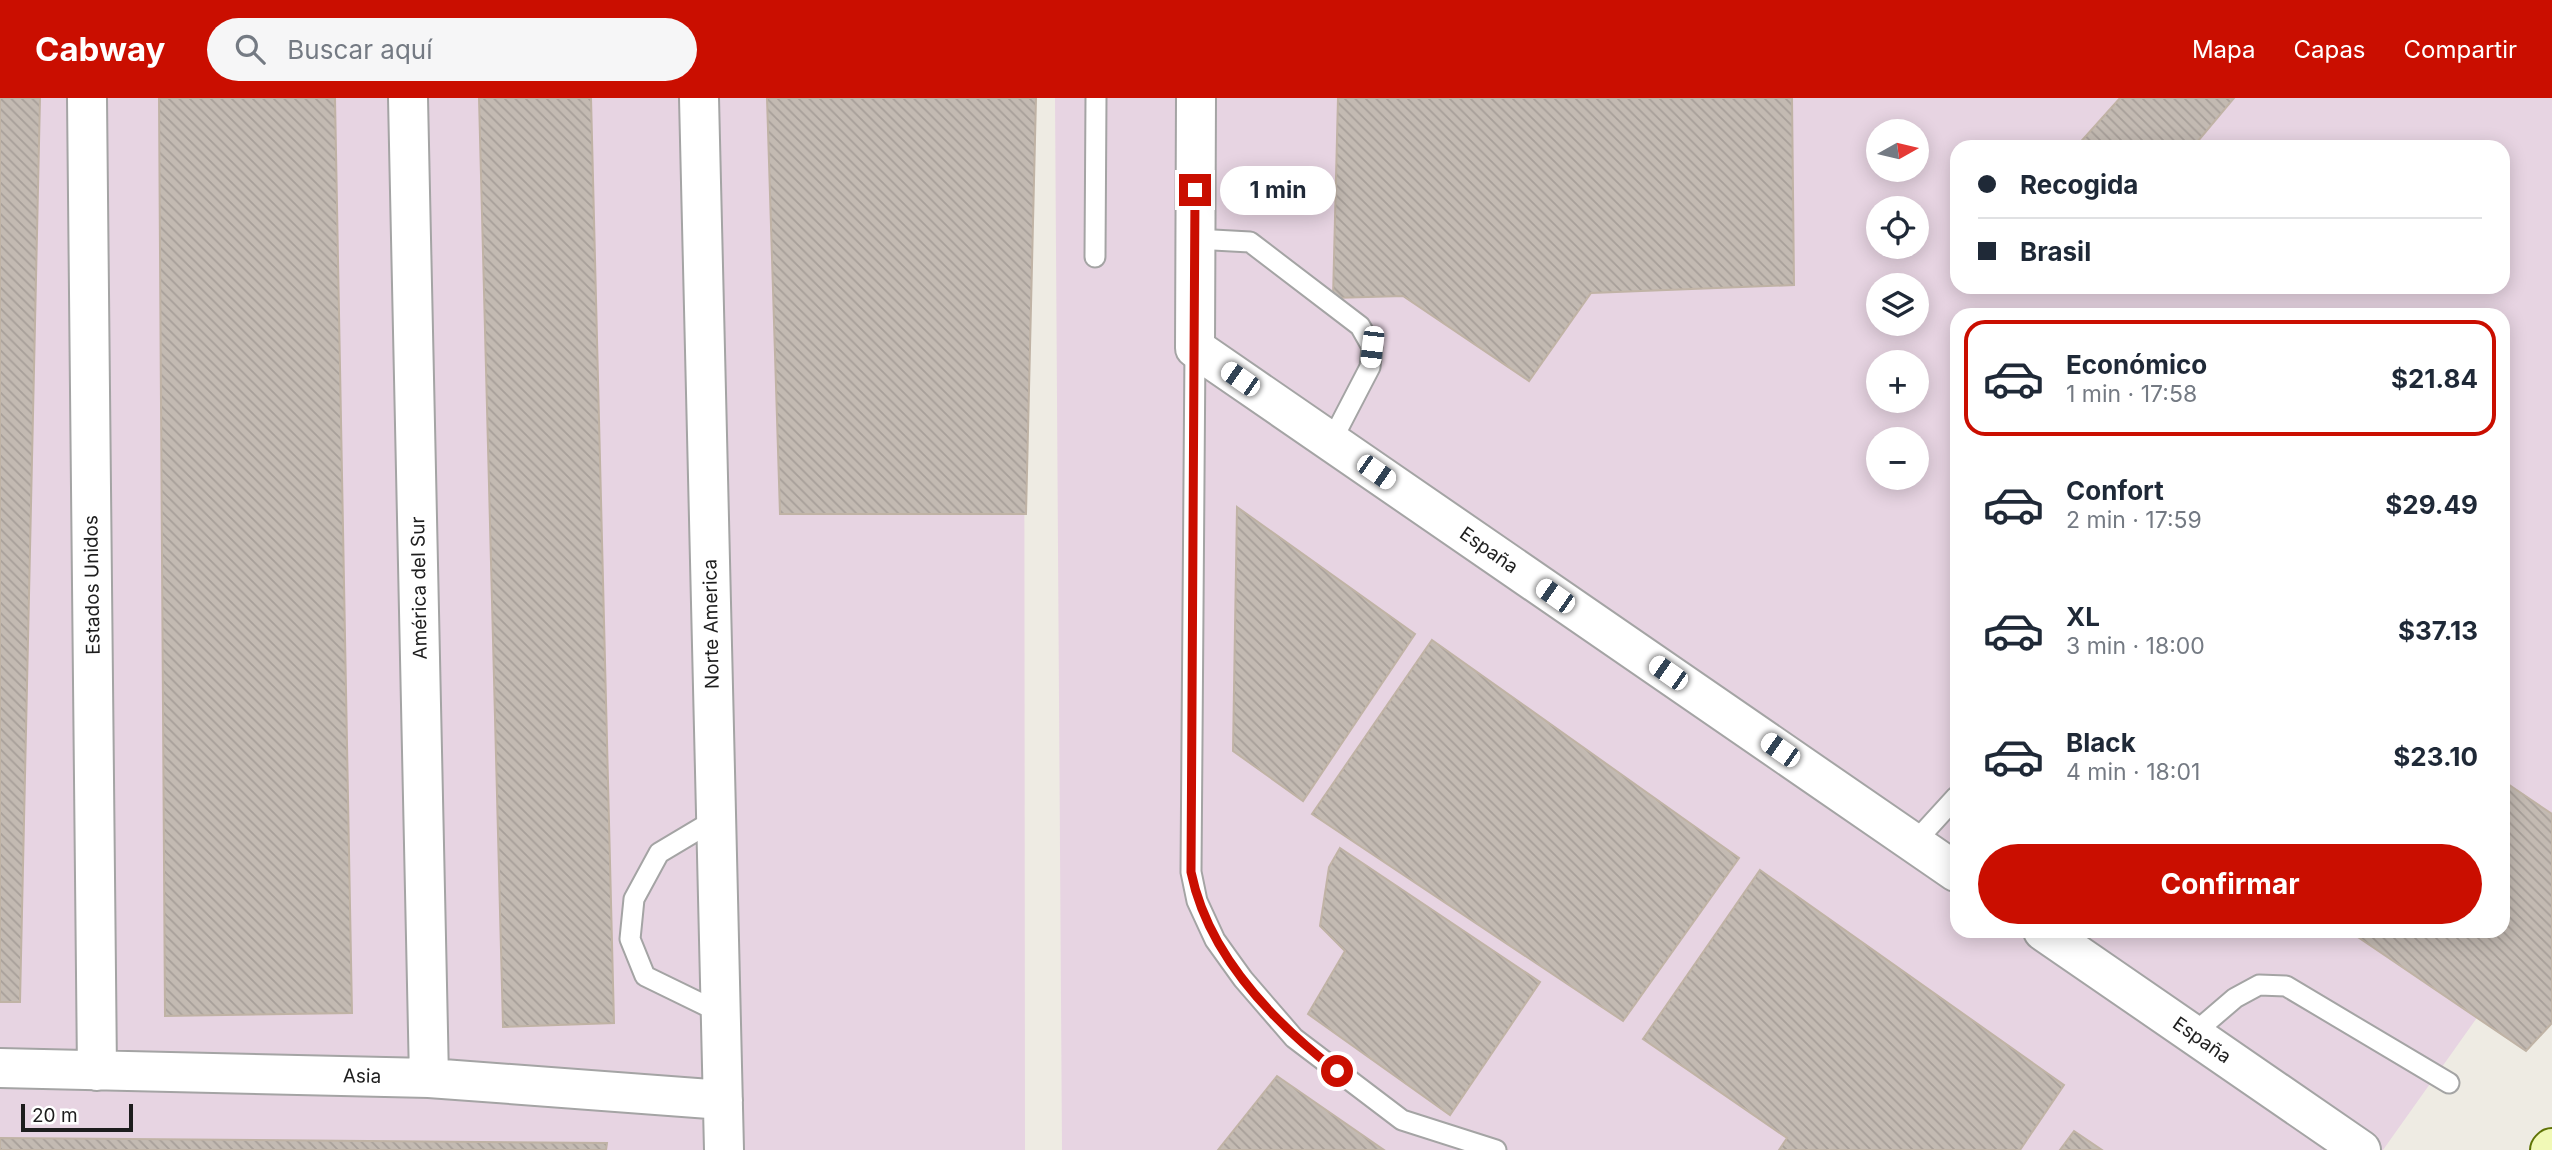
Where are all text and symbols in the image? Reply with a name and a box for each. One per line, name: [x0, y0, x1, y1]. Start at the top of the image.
search box: [207, 18, 697, 81]
text: Cabway: [35, 29, 165, 69]
icon: search: [231, 30, 269, 68]
text: Buscar aquí: [287, 34, 432, 65]
text: Mapa: [2192, 35, 2255, 64]
text: Capas: [2293, 35, 2366, 64]
text: Compartir: [2404, 35, 2517, 64]
north arrow: [1866, 119, 1928, 182]
map controls: [1866, 119, 1929, 490]
callout: 1 min: [1220, 166, 1335, 214]
text: Recogida: [2020, 169, 2138, 200]
route end: [1179, 174, 1211, 206]
text: 1 min: [1250, 176, 1306, 204]
button: locate: [1866, 196, 1929, 259]
text: Brasil: [2020, 236, 2091, 267]
button: layers: [1866, 273, 1929, 336]
car: [1360, 325, 1385, 369]
icon: car: [1982, 347, 2045, 410]
text: Económico: [2066, 349, 2207, 380]
button: +: [1866, 350, 1929, 413]
car: [1217, 358, 1264, 400]
text: $21.84: [2391, 363, 2478, 394]
text: 1 min · 17:58: [2066, 380, 2197, 408]
button: −: [1866, 427, 1929, 490]
car: [1353, 451, 1400, 493]
icon: car: [1982, 473, 2045, 536]
text: Confort: [2066, 475, 2164, 506]
text: $29.49: [2385, 489, 2478, 520]
text: 2 min · 17:59: [2066, 506, 2202, 534]
street label: Estados Unidos: [79, 515, 105, 655]
street label: América del Sur: [406, 516, 432, 660]
street label: España: [1455, 522, 1523, 578]
street label: Norte America: [698, 559, 724, 689]
car: [1532, 575, 1579, 617]
icon: car: [1982, 599, 2045, 662]
text: XL: [2066, 601, 2100, 632]
text: $37.13: [2398, 615, 2478, 646]
text: 3 min · 18:00: [2066, 632, 2205, 660]
car: [1645, 652, 1692, 694]
icon: car: [1982, 725, 2045, 788]
text: Black: [2066, 727, 2136, 758]
car: [1757, 729, 1804, 771]
text: $23.10: [2393, 741, 2478, 772]
text: 4 min · 18:01: [2066, 758, 2200, 786]
button: Confirmar: [1978, 844, 2482, 924]
street label: España: [2168, 1012, 2236, 1068]
route start: [1321, 1055, 1353, 1087]
street label: Asia: [343, 1064, 381, 1088]
scale bar: [21, 1101, 133, 1133]
text: 20 m: [32, 1104, 78, 1127]

